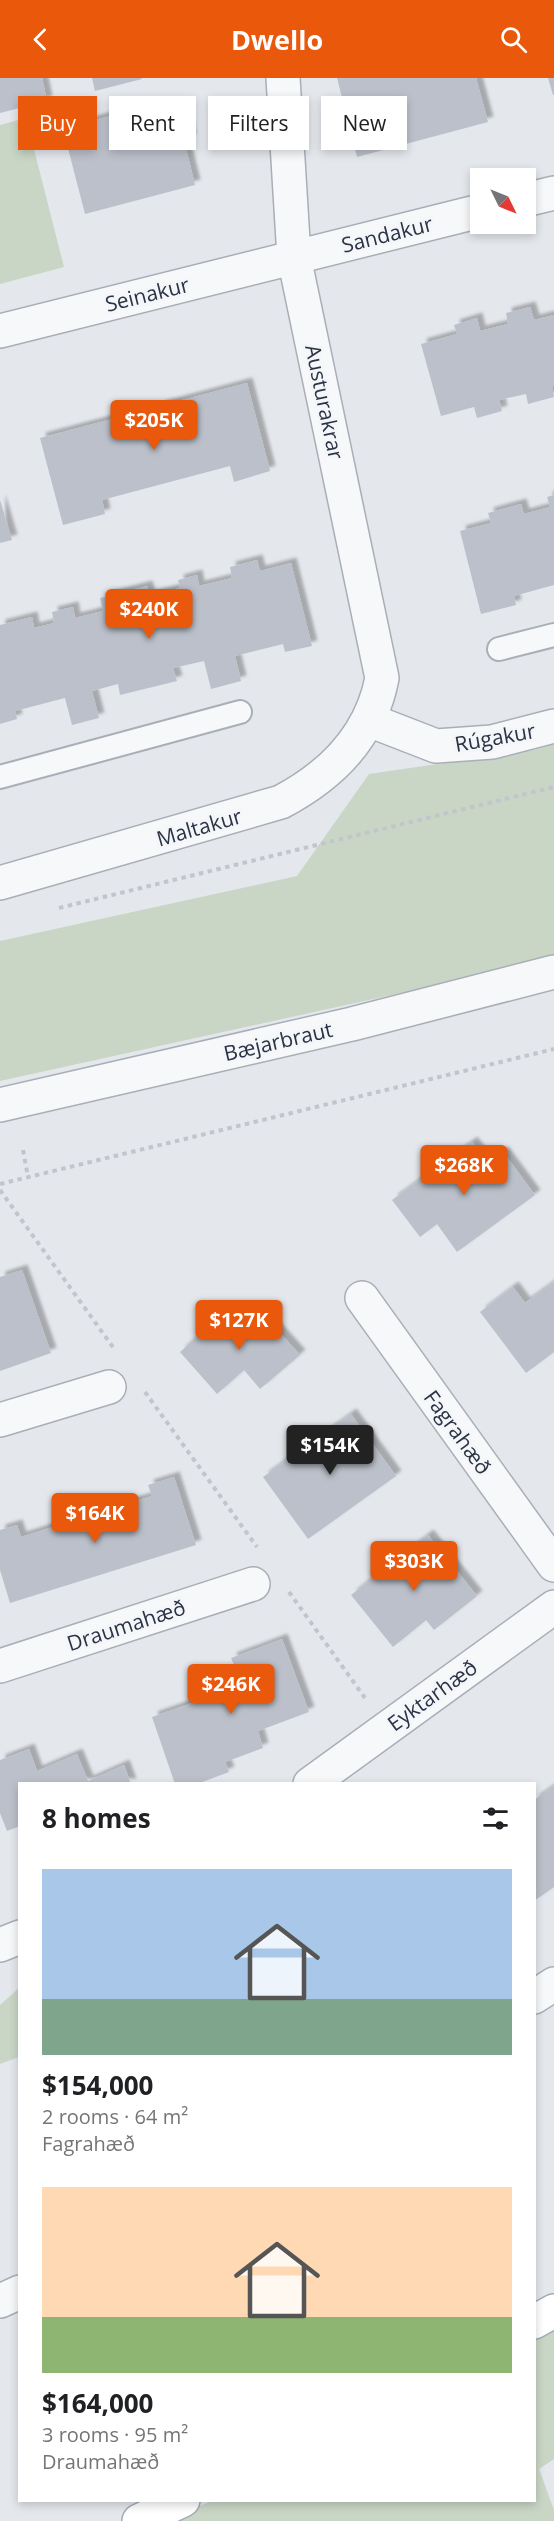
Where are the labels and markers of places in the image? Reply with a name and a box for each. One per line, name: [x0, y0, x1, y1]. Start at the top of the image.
pin: $205K: [112, 400, 196, 451]
pin: $240K: [107, 589, 191, 640]
pin: $268K: [422, 1145, 506, 1196]
pin: $127K: [197, 1300, 281, 1351]
pin: $154K: [288, 1425, 372, 1476]
pin: $164K: [53, 1493, 137, 1544]
pin: $303K: [372, 1541, 456, 1592]
pin: $246K: [189, 1664, 273, 1715]

